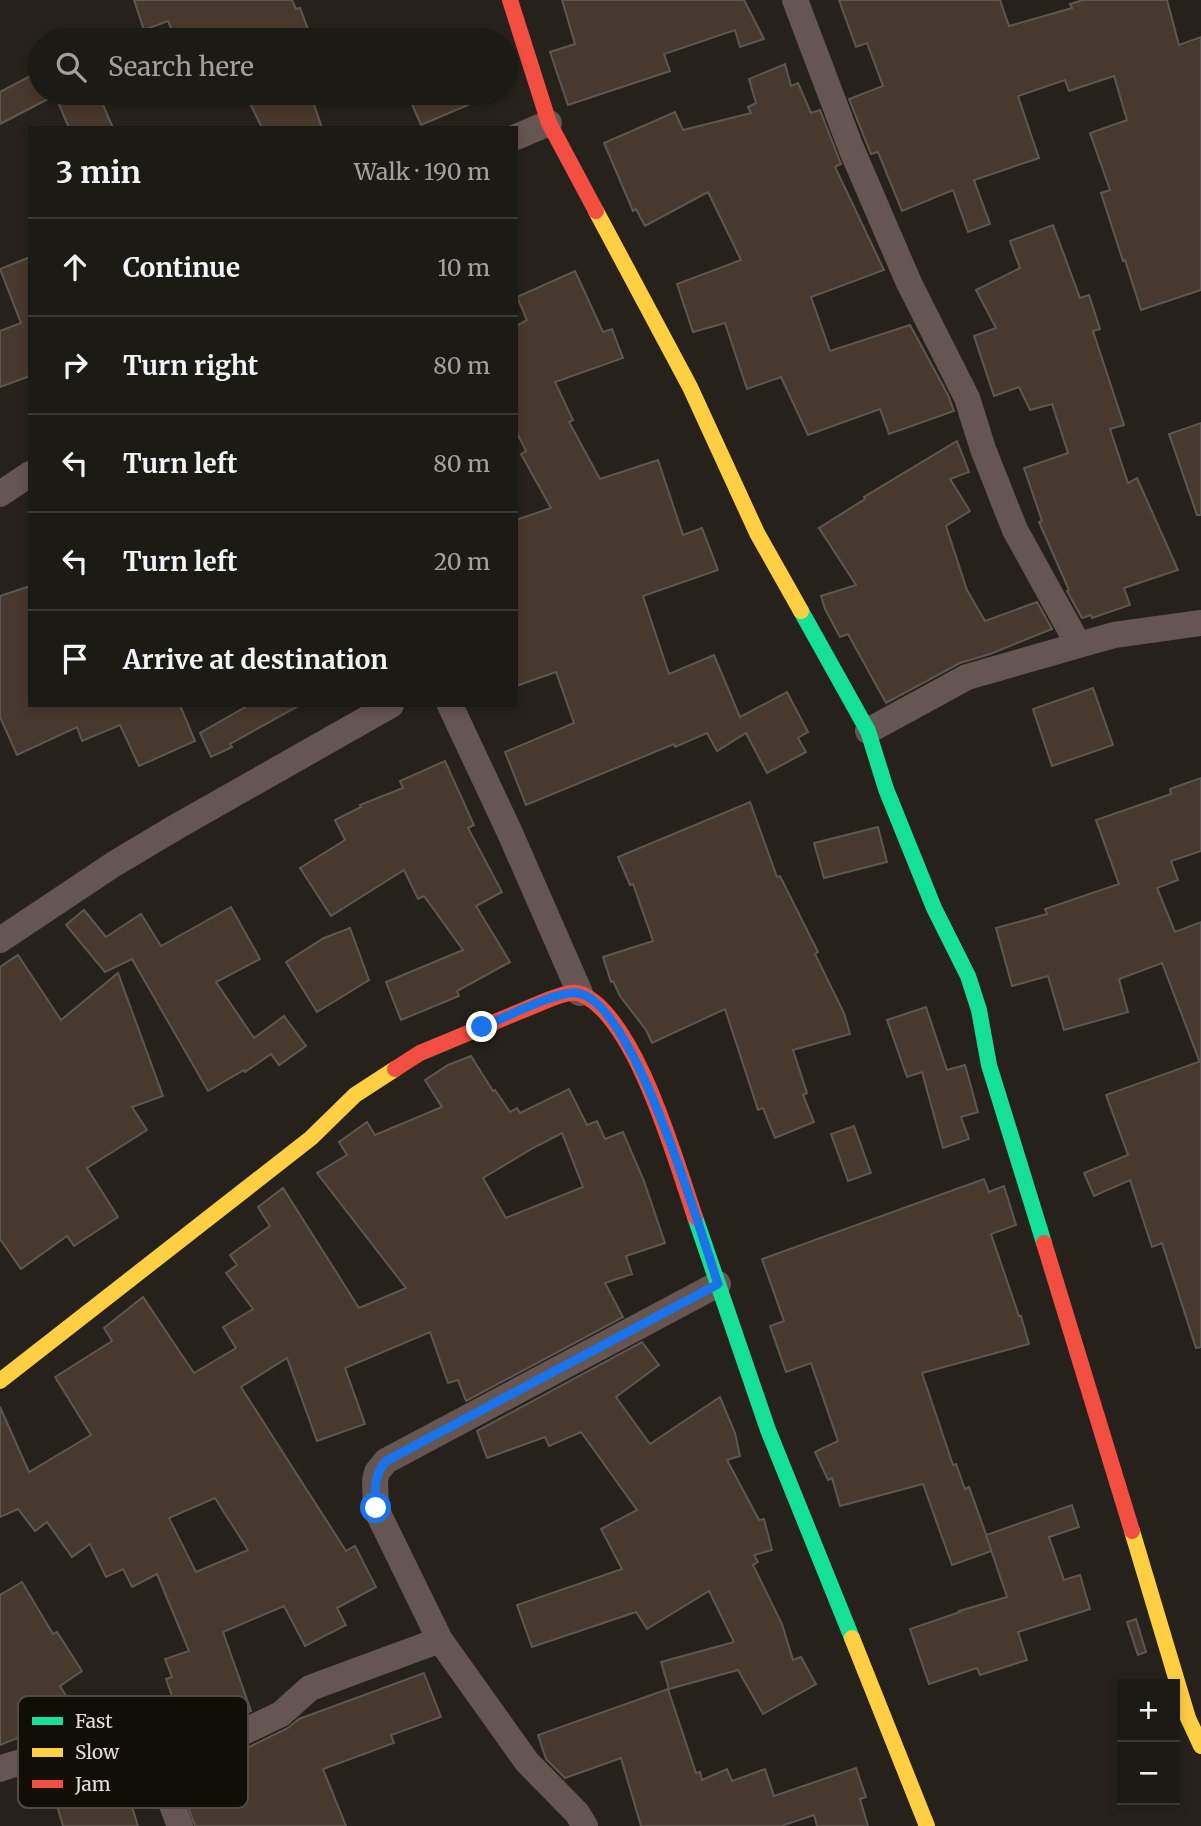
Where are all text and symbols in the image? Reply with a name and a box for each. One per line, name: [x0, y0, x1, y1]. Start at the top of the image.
search box: [28, 28, 518, 105]
icon: search: [52, 48, 90, 86]
text: Search here: [108, 50, 254, 83]
text: 3 min: [56, 153, 141, 191]
text: Walk · 190 m: [354, 157, 490, 186]
icon: ahead: [56, 248, 94, 286]
text: Continue: [123, 251, 240, 284]
text: 10 m: [437, 253, 490, 282]
icon: right: [56, 346, 94, 384]
text: Turn right: [123, 349, 258, 382]
text: 80 m: [433, 351, 490, 380]
icon: left: [56, 444, 94, 482]
text: Turn left: [123, 447, 237, 480]
text: 80 m: [433, 449, 490, 478]
icon: left: [56, 542, 94, 580]
text: Turn left: [123, 545, 237, 578]
text: 20 m: [434, 547, 490, 576]
icon: arrive: [56, 640, 94, 678]
text: Arrive at destination: [123, 643, 388, 676]
route end: [466, 1011, 497, 1042]
route start: [360, 1492, 391, 1523]
map controls: [1117, 1679, 1180, 1805]
button: +: [1117, 1679, 1180, 1742]
legend: [18, 1696, 248, 1808]
text: Fast: [75, 1709, 113, 1733]
text: Slow: [75, 1740, 120, 1764]
button: −: [1117, 1742, 1180, 1805]
text: Jam: [74, 1772, 111, 1796]

